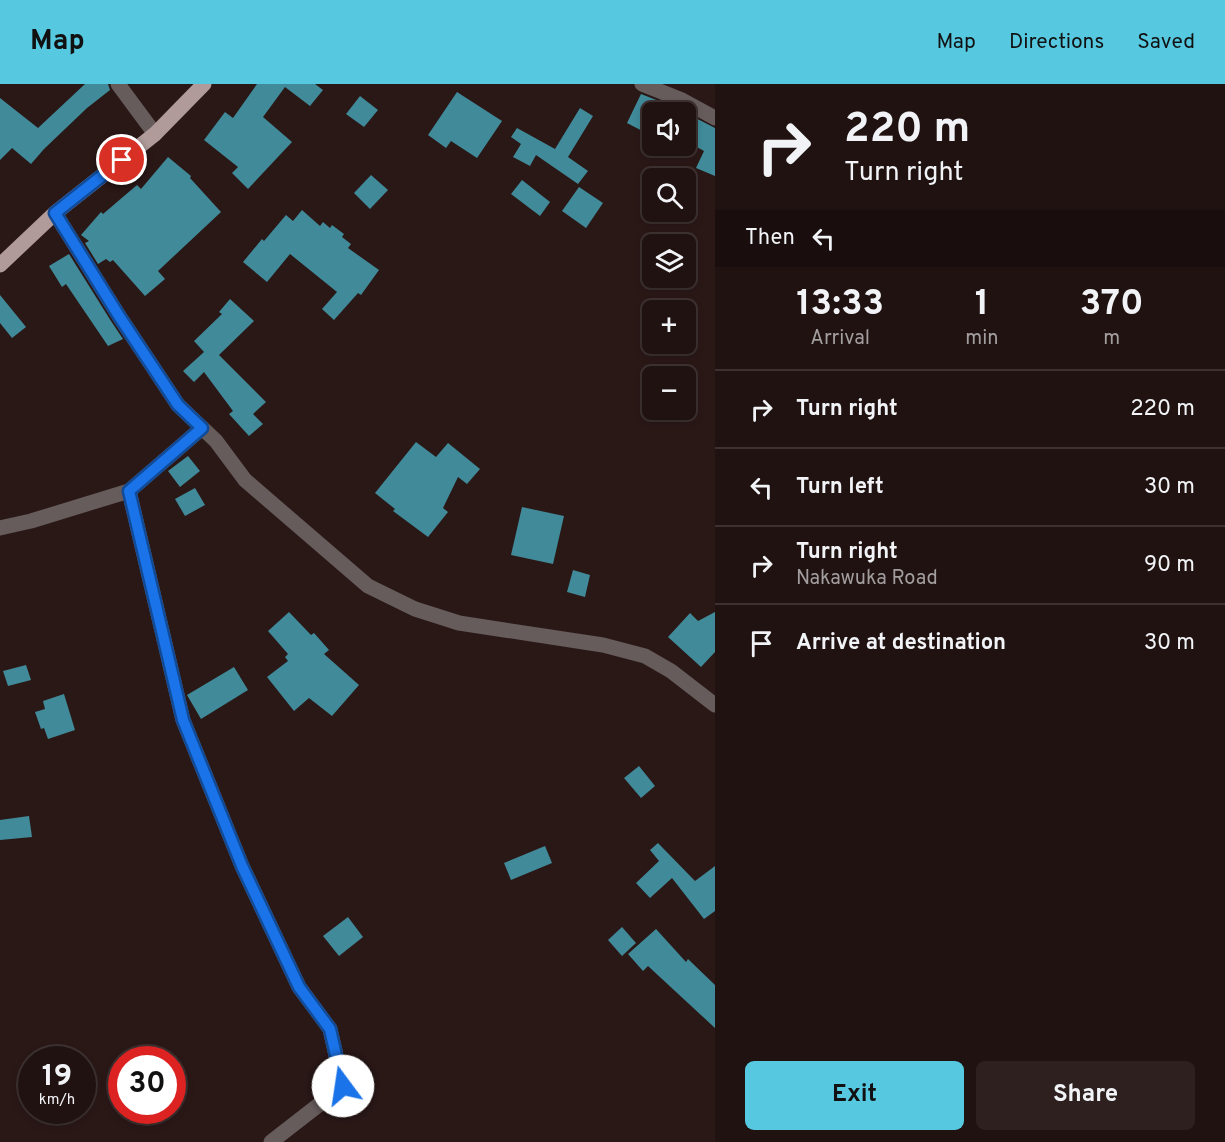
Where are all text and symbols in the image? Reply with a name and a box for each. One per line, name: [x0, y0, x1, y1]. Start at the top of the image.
text: Map: [30, 24, 85, 60]
text: Map: [936, 29, 976, 56]
text: Directions: [1009, 29, 1104, 56]
text: Saved: [1137, 29, 1195, 56]
map controls: [642, 102, 696, 420]
button: sound: [642, 102, 696, 156]
text: 220 m: [844, 104, 970, 157]
icon: right: [745, 108, 823, 186]
pin: [96, 134, 147, 185]
icon: arrive: [105, 143, 138, 176]
text: Turn right: [844, 156, 963, 190]
button: search: [642, 168, 696, 222]
icon: left: [807, 222, 840, 255]
text: Then: [745, 225, 795, 252]
button: layers: [642, 234, 696, 288]
text: 13:33: [796, 282, 884, 328]
text: 1: [975, 282, 989, 328]
text: 370: [1080, 282, 1144, 328]
button: +: [642, 300, 696, 354]
text: Arrival: [810, 326, 870, 352]
text: min: [965, 326, 999, 352]
text: m: [1103, 326, 1120, 352]
button: −: [642, 366, 696, 420]
icon: right: [745, 393, 778, 426]
text: Turn right: [796, 396, 898, 423]
text: 220 m: [1130, 396, 1195, 423]
icon: left: [745, 471, 778, 504]
text: Turn left: [796, 474, 884, 501]
text: 30 m: [1144, 474, 1195, 501]
text: Turn right: [796, 539, 898, 566]
icon: right: [745, 549, 778, 582]
text: 90 m: [1144, 552, 1195, 579]
text: Nakawuka Road: [796, 566, 938, 592]
icon: arrive: [745, 627, 778, 660]
text: Arrive at destination: [796, 630, 1006, 657]
text: 30 m: [1144, 630, 1195, 657]
speed limit sign: 30: [108, 1046, 186, 1124]
position arrow: [311, 1054, 375, 1118]
text: 19: [42, 1059, 72, 1096]
button: Exit: [745, 1061, 964, 1130]
button: Share: [976, 1061, 1195, 1130]
text: km/h: [39, 1091, 75, 1110]

